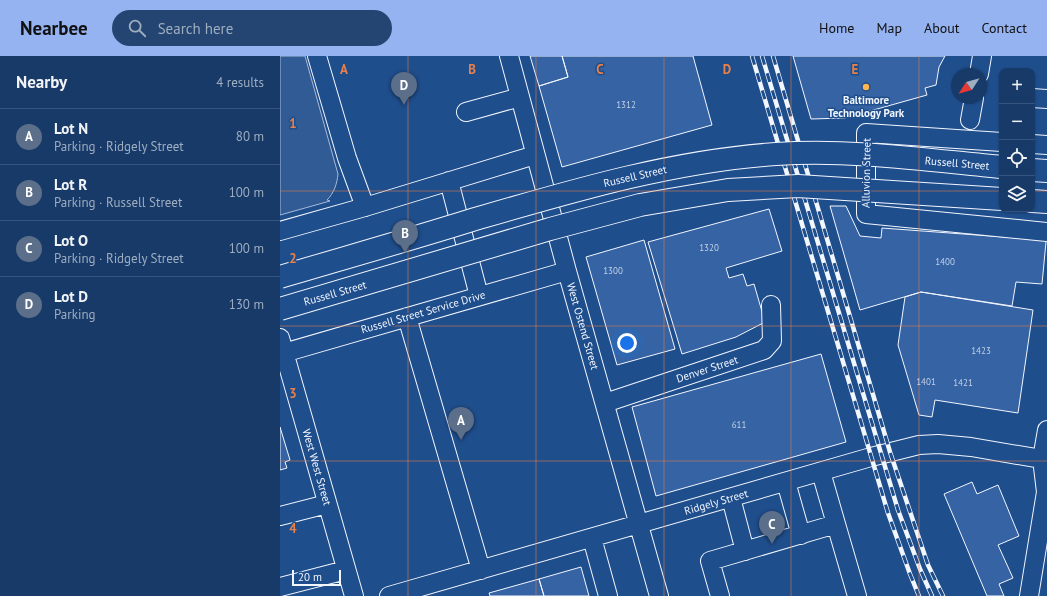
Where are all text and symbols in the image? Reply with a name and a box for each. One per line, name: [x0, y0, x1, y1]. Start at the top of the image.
search box: [112, 10, 392, 46]
text: Nearbee: [20, 16, 88, 40]
icon: search: [126, 17, 148, 39]
text: Search here: [158, 19, 233, 38]
text: Home: [819, 19, 854, 37]
text: Map: [876, 19, 902, 37]
text: About: [924, 19, 960, 37]
text: Contact: [982, 19, 1027, 37]
text: A: [340, 61, 348, 78]
text: B: [468, 61, 476, 78]
text: C: [596, 61, 604, 78]
text: D: [723, 61, 731, 78]
text: E: [852, 61, 859, 78]
north arrow: [951, 68, 987, 104]
map controls: [999, 68, 1035, 212]
button: +: [999, 68, 1035, 104]
text: Nearby: [16, 71, 67, 93]
pin: D: [391, 72, 417, 105]
text: 4 results: [216, 74, 264, 91]
marker: Baltimore Technology Park: [861, 82, 871, 92]
place label: Baltimore Technology Park: [828, 93, 905, 120]
house number: 1312: [616, 99, 636, 110]
button: −: [999, 104, 1035, 140]
text: 1: [289, 115, 297, 132]
text: Lot N: [54, 119, 88, 138]
text: A: [25, 128, 33, 145]
text: 80 m: [236, 128, 264, 145]
text: Parking · Ridgely Street: [54, 138, 184, 155]
street label: Alluvion Street: [858, 138, 874, 208]
button: locate: [999, 140, 1035, 176]
street label: Russell Street: [924, 153, 990, 173]
street label: Russell Street: [602, 162, 668, 190]
text: Lot R: [54, 175, 87, 194]
button: layers: [999, 176, 1035, 212]
text: B: [25, 184, 33, 201]
text: 100 m: [229, 184, 264, 201]
text: Parking · Russell Street: [54, 194, 182, 211]
pin: B: [392, 220, 418, 253]
text: Lot O: [54, 231, 88, 250]
text: C: [25, 240, 33, 257]
text: 100 m: [229, 240, 264, 257]
house number: 1320: [699, 242, 719, 253]
text: Parking · Ridgely Street: [54, 250, 184, 267]
text: 2: [289, 250, 297, 267]
house number: 1400: [935, 256, 955, 267]
house number: 1300: [603, 265, 623, 276]
street label: Russell Street: [302, 277, 368, 309]
street label: West Ostend Street: [564, 281, 602, 371]
text: Lot D: [54, 287, 88, 306]
street label: Russell Street Service Drive: [359, 287, 487, 336]
text: D: [25, 296, 33, 313]
text: 130 m: [229, 296, 264, 313]
text: Parking: [54, 306, 95, 323]
your location: [617, 333, 637, 353]
house number: 1423: [971, 345, 991, 356]
street label: Denver Street: [674, 352, 740, 386]
house number: 1401: [916, 376, 936, 387]
house number: 1421: [953, 377, 973, 388]
text: 3: [289, 385, 297, 402]
pin: A: [448, 407, 474, 440]
house number: 611: [732, 419, 746, 430]
street label: West West Street: [299, 427, 335, 507]
street label: Ridgely Street: [682, 486, 750, 518]
pin: C: [759, 511, 785, 544]
text: 4: [289, 520, 297, 537]
scale bar: [292, 568, 341, 587]
text: 20 m: [298, 570, 322, 584]

